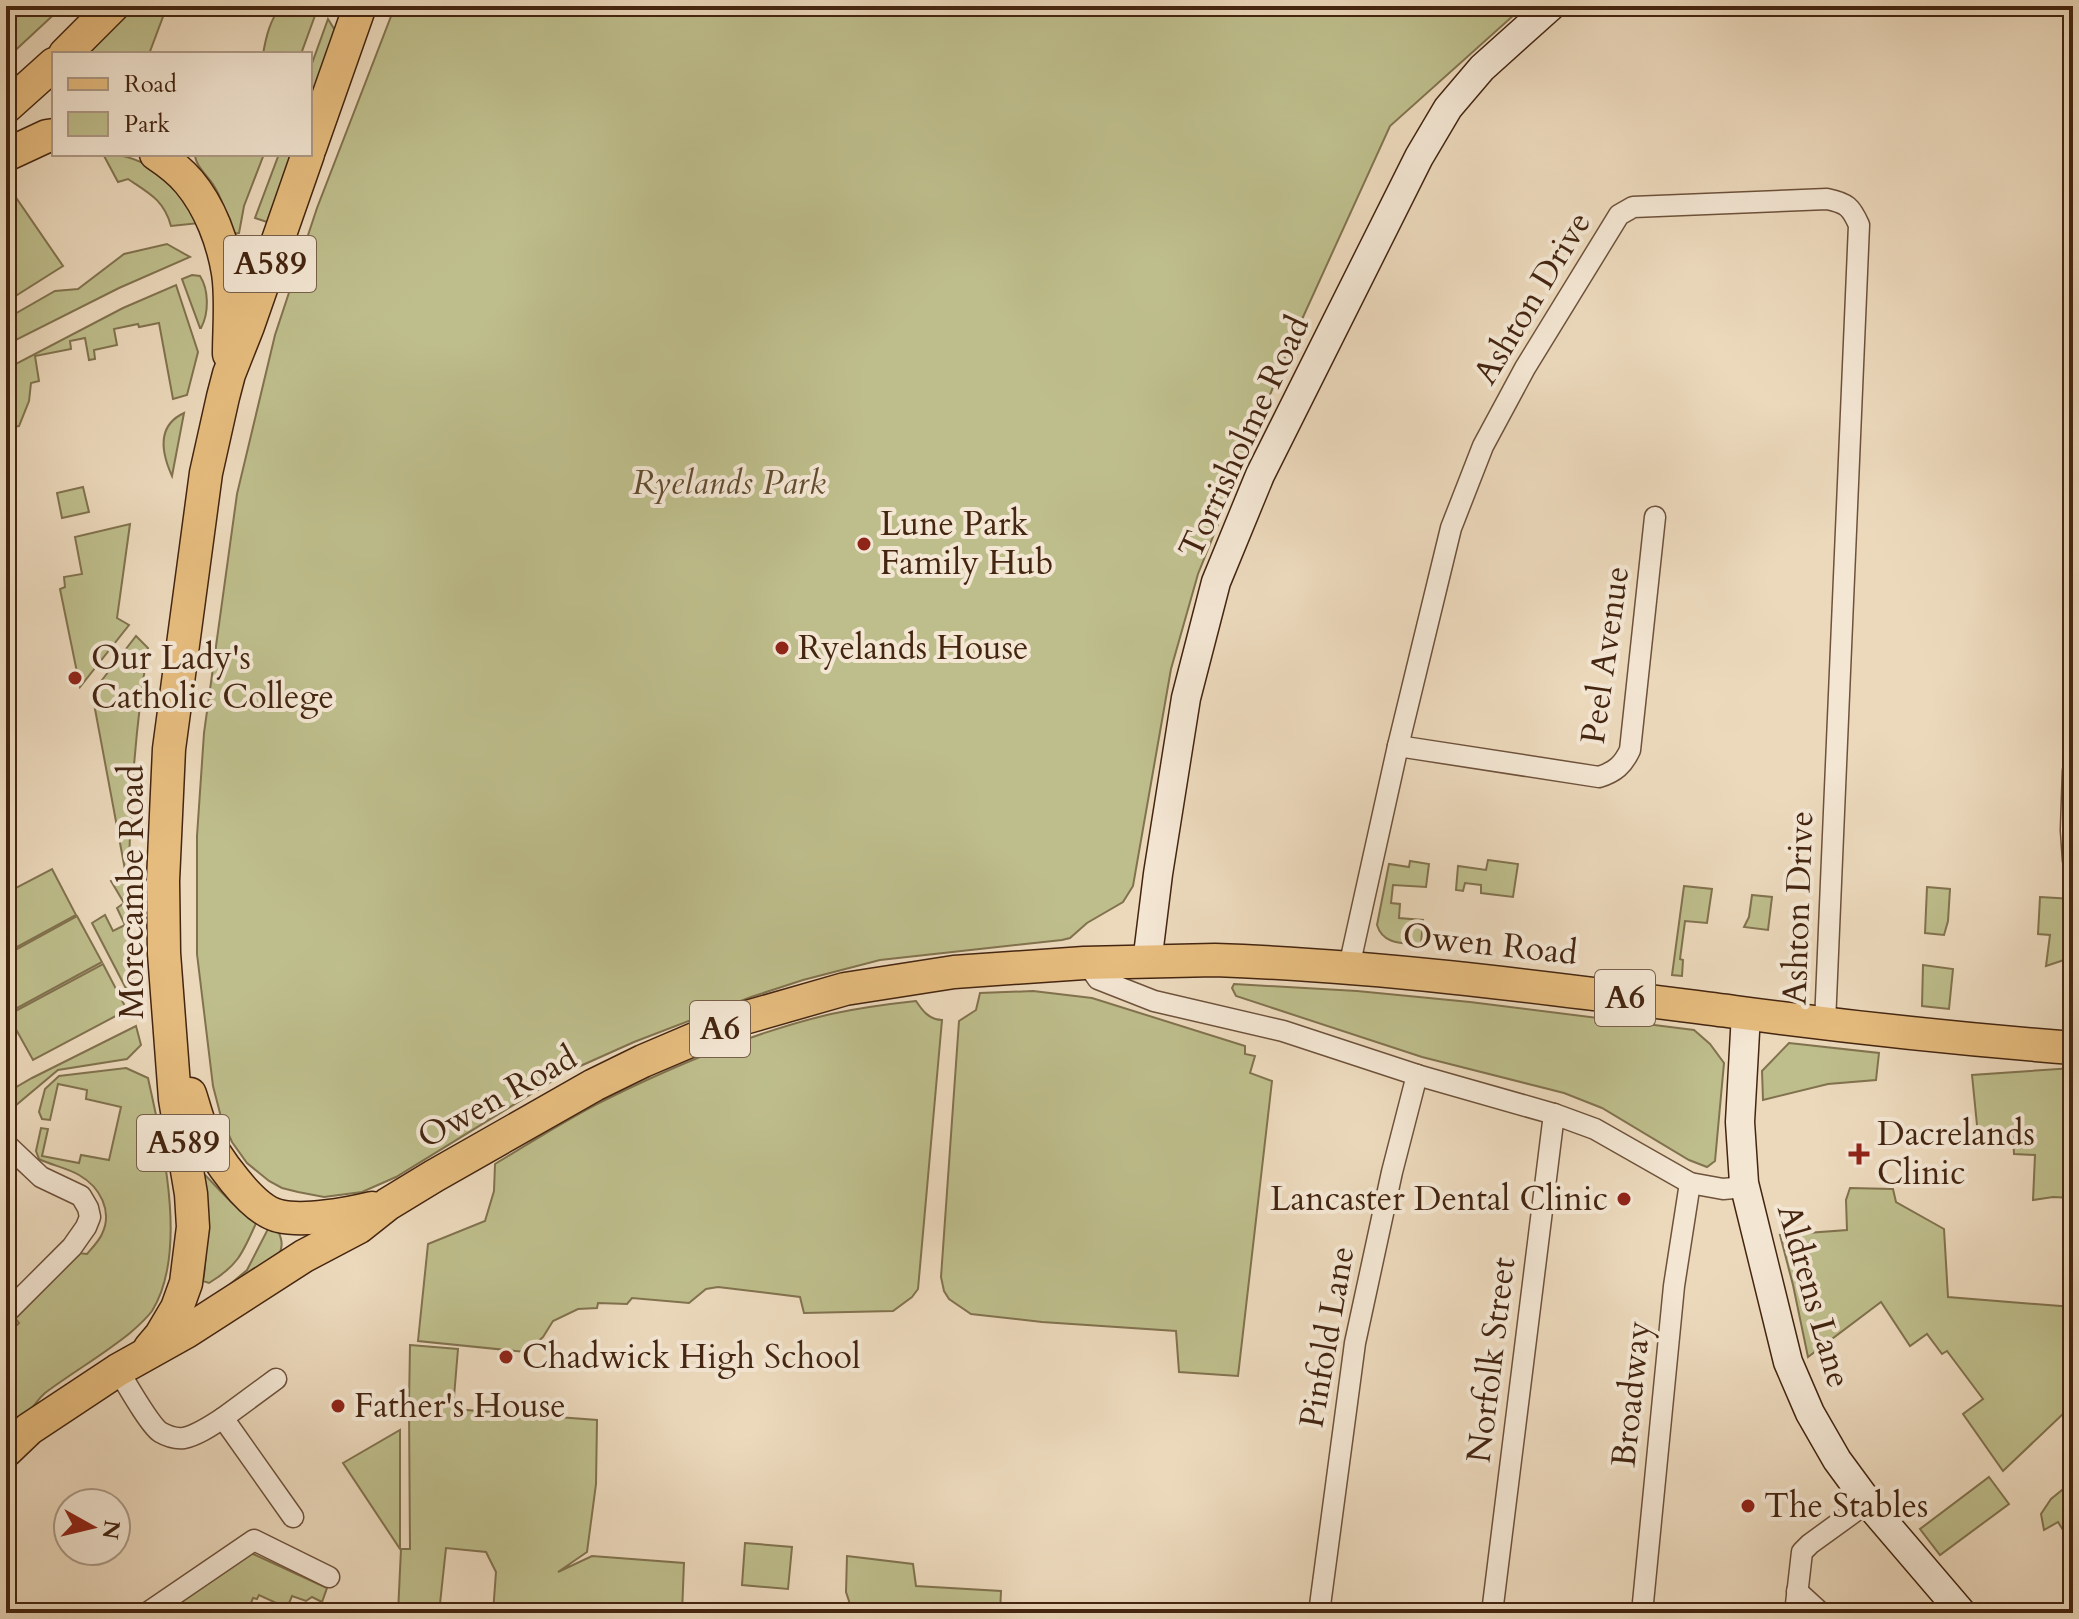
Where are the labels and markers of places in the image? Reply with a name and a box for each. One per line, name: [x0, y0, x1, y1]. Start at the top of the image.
place label: Lune Park Family Hub: [880, 501, 1053, 586]
marker: Lune Park Family Hub: [855, 535, 873, 553]
place label: Ryelands House: [798, 625, 1029, 671]
place label: Our Lady's Catholic College: [91, 635, 334, 720]
marker: Ryelands House: [773, 639, 791, 657]
marker: Our Lady's Catholic College: [66, 669, 84, 687]
place label: Dacrelands Clinic: [1877, 1111, 2035, 1196]
marker: Dacrelands Clinic: [1848, 1143, 1870, 1165]
place label: Lancaster Dental Clinic: [1270, 1176, 1608, 1222]
marker: Lancaster Dental Clinic: [1615, 1190, 1633, 1208]
place label: Chadwick High School: [522, 1334, 861, 1380]
marker: Chadwick High School: [497, 1348, 515, 1366]
place label: Father's House: [354, 1383, 566, 1429]
marker: Father's House: [329, 1397, 347, 1415]
place label: The Stables: [1764, 1483, 1928, 1529]
marker: The Stables: [1739, 1497, 1757, 1515]

